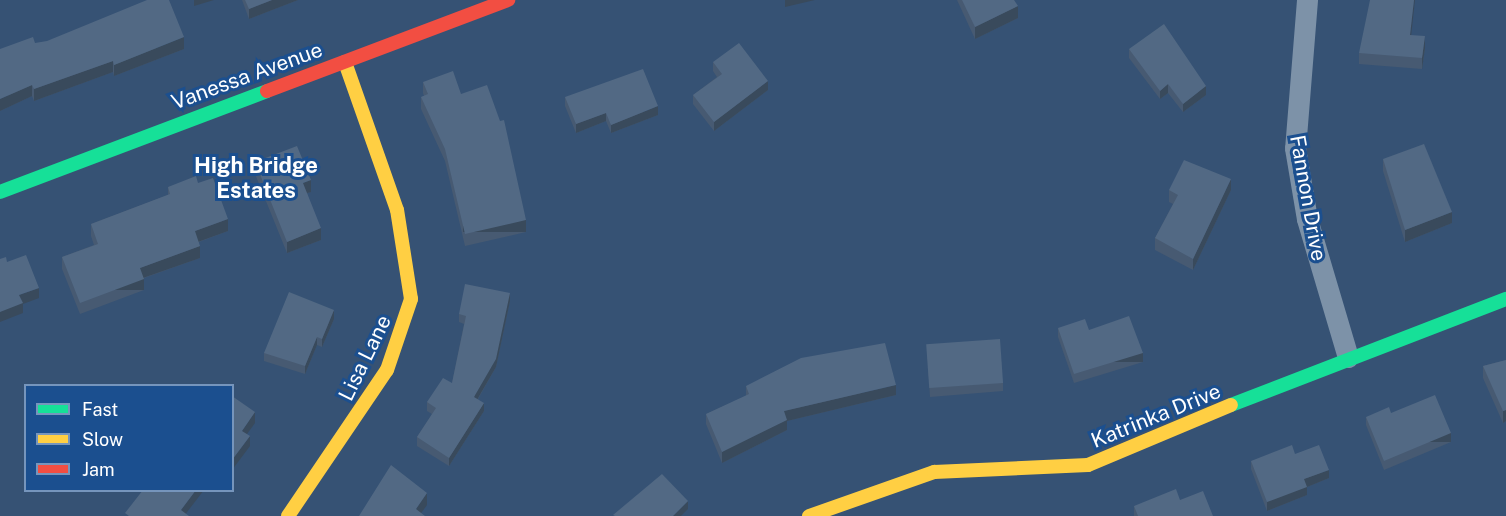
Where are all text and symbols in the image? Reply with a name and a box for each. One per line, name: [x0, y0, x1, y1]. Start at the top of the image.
street label: Vanessa Avenue: [168, 37, 326, 115]
street label: Fannon Drive: [1285, 133, 1331, 263]
district label: High Bridge Estates: [194, 152, 318, 204]
street label: Lisa Lane: [333, 311, 397, 405]
street label: Katrinka Drive: [1087, 379, 1225, 453]
legend: [24, 384, 234, 492]
text: Fast: [82, 399, 118, 420]
text: Slow: [82, 429, 123, 450]
text: Jam: [82, 459, 115, 480]

